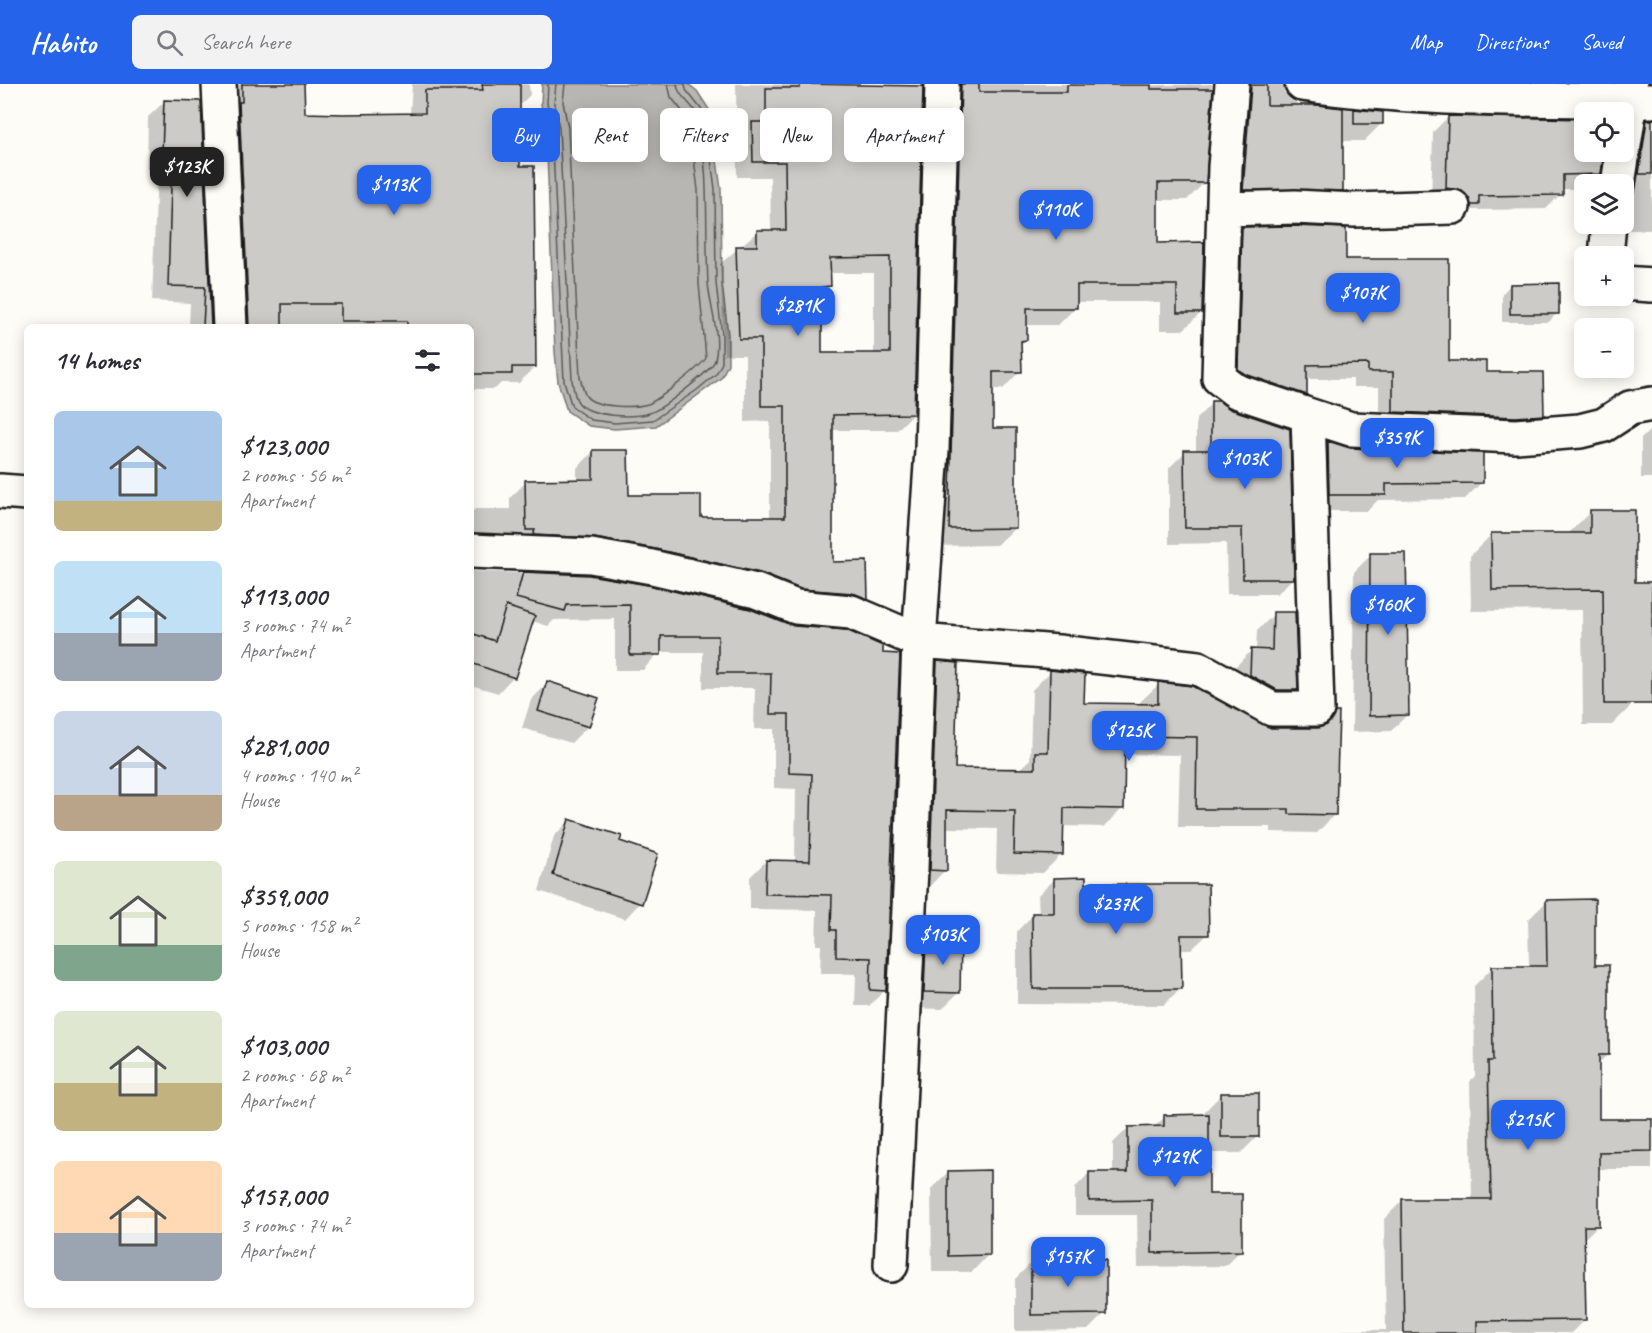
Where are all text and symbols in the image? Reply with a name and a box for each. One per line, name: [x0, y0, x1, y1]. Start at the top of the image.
search box: [132, 15, 552, 69]
text: Habito: [30, 25, 96, 60]
icon: search: [153, 26, 186, 59]
text: Search here: [201, 28, 291, 56]
text: Map: [1410, 29, 1442, 55]
text: Directions: [1475, 29, 1548, 55]
text: Saved: [1581, 29, 1622, 55]
map controls: [1574, 102, 1634, 378]
button: locate: [1574, 102, 1634, 162]
chip: Buy: [492, 108, 560, 162]
chip: Rent: [572, 108, 648, 162]
chip: Filters: [660, 108, 748, 162]
chip: New: [760, 108, 832, 162]
chip: Apartment: [844, 108, 964, 162]
pin: $123K: [145, 147, 229, 198]
text: $123K: [164, 154, 210, 179]
pin: $113K: [352, 165, 436, 216]
text: $113K: [371, 172, 417, 197]
button: layers: [1574, 174, 1634, 234]
pin: $110K: [1014, 190, 1098, 241]
text: $110K: [1033, 197, 1079, 222]
button: +: [1574, 246, 1634, 306]
pin: $107K: [1321, 273, 1405, 324]
text: $107K: [1340, 280, 1386, 305]
pin: $281K: [756, 286, 840, 337]
text: $281K: [775, 293, 821, 318]
button: −: [1574, 318, 1634, 378]
text: 14 homes: [54, 344, 139, 377]
icon: filters: [411, 344, 444, 377]
pin: $359K: [1355, 418, 1439, 469]
text: $359K: [1374, 425, 1420, 450]
text: $123,000: [240, 430, 327, 463]
icon: home: [102, 435, 174, 507]
pin: $103K: [1203, 439, 1287, 490]
text: $103K: [1222, 446, 1268, 471]
text: 2 rooms · 56 m²: [240, 463, 348, 488]
text: Apartment: [240, 488, 313, 513]
text: $113,000: [240, 580, 327, 613]
icon: home: [102, 585, 174, 657]
pin: $160K: [1346, 585, 1430, 636]
text: $160K: [1365, 592, 1411, 617]
text: 3 rooms · 74 m²: [240, 613, 348, 638]
text: Apartment: [240, 638, 313, 663]
pin: $125K: [1087, 711, 1171, 762]
text: $125K: [1106, 718, 1152, 743]
text: $281,000: [240, 730, 327, 763]
icon: home: [102, 735, 174, 807]
text: 4 rooms · 140 m²: [240, 763, 357, 788]
text: House: [240, 788, 279, 813]
text: $359,000: [240, 880, 326, 913]
pin: $237K: [1074, 884, 1158, 935]
icon: home: [102, 885, 174, 957]
text: $237K: [1093, 891, 1139, 916]
text: 5 rooms · 158 m²: [240, 913, 357, 938]
pin: $103K: [901, 915, 985, 966]
text: $103K: [920, 922, 966, 947]
text: House: [240, 938, 279, 963]
text: $103,000: [240, 1030, 327, 1063]
icon: home: [102, 1035, 174, 1107]
text: 2 rooms · 68 m²: [240, 1063, 348, 1088]
text: Apartment: [240, 1088, 313, 1113]
pin: $215K: [1486, 1100, 1570, 1151]
text: $215K: [1505, 1107, 1551, 1132]
pin: $129K: [1133, 1137, 1217, 1188]
text: $129K: [1152, 1144, 1198, 1169]
text: $157,000: [240, 1180, 327, 1213]
icon: home: [102, 1185, 174, 1257]
text: 3 rooms · 74 m²: [240, 1213, 348, 1238]
pin: $157K: [1026, 1237, 1110, 1288]
text: Apartment: [240, 1238, 313, 1263]
text: $157K: [1045, 1244, 1091, 1269]

